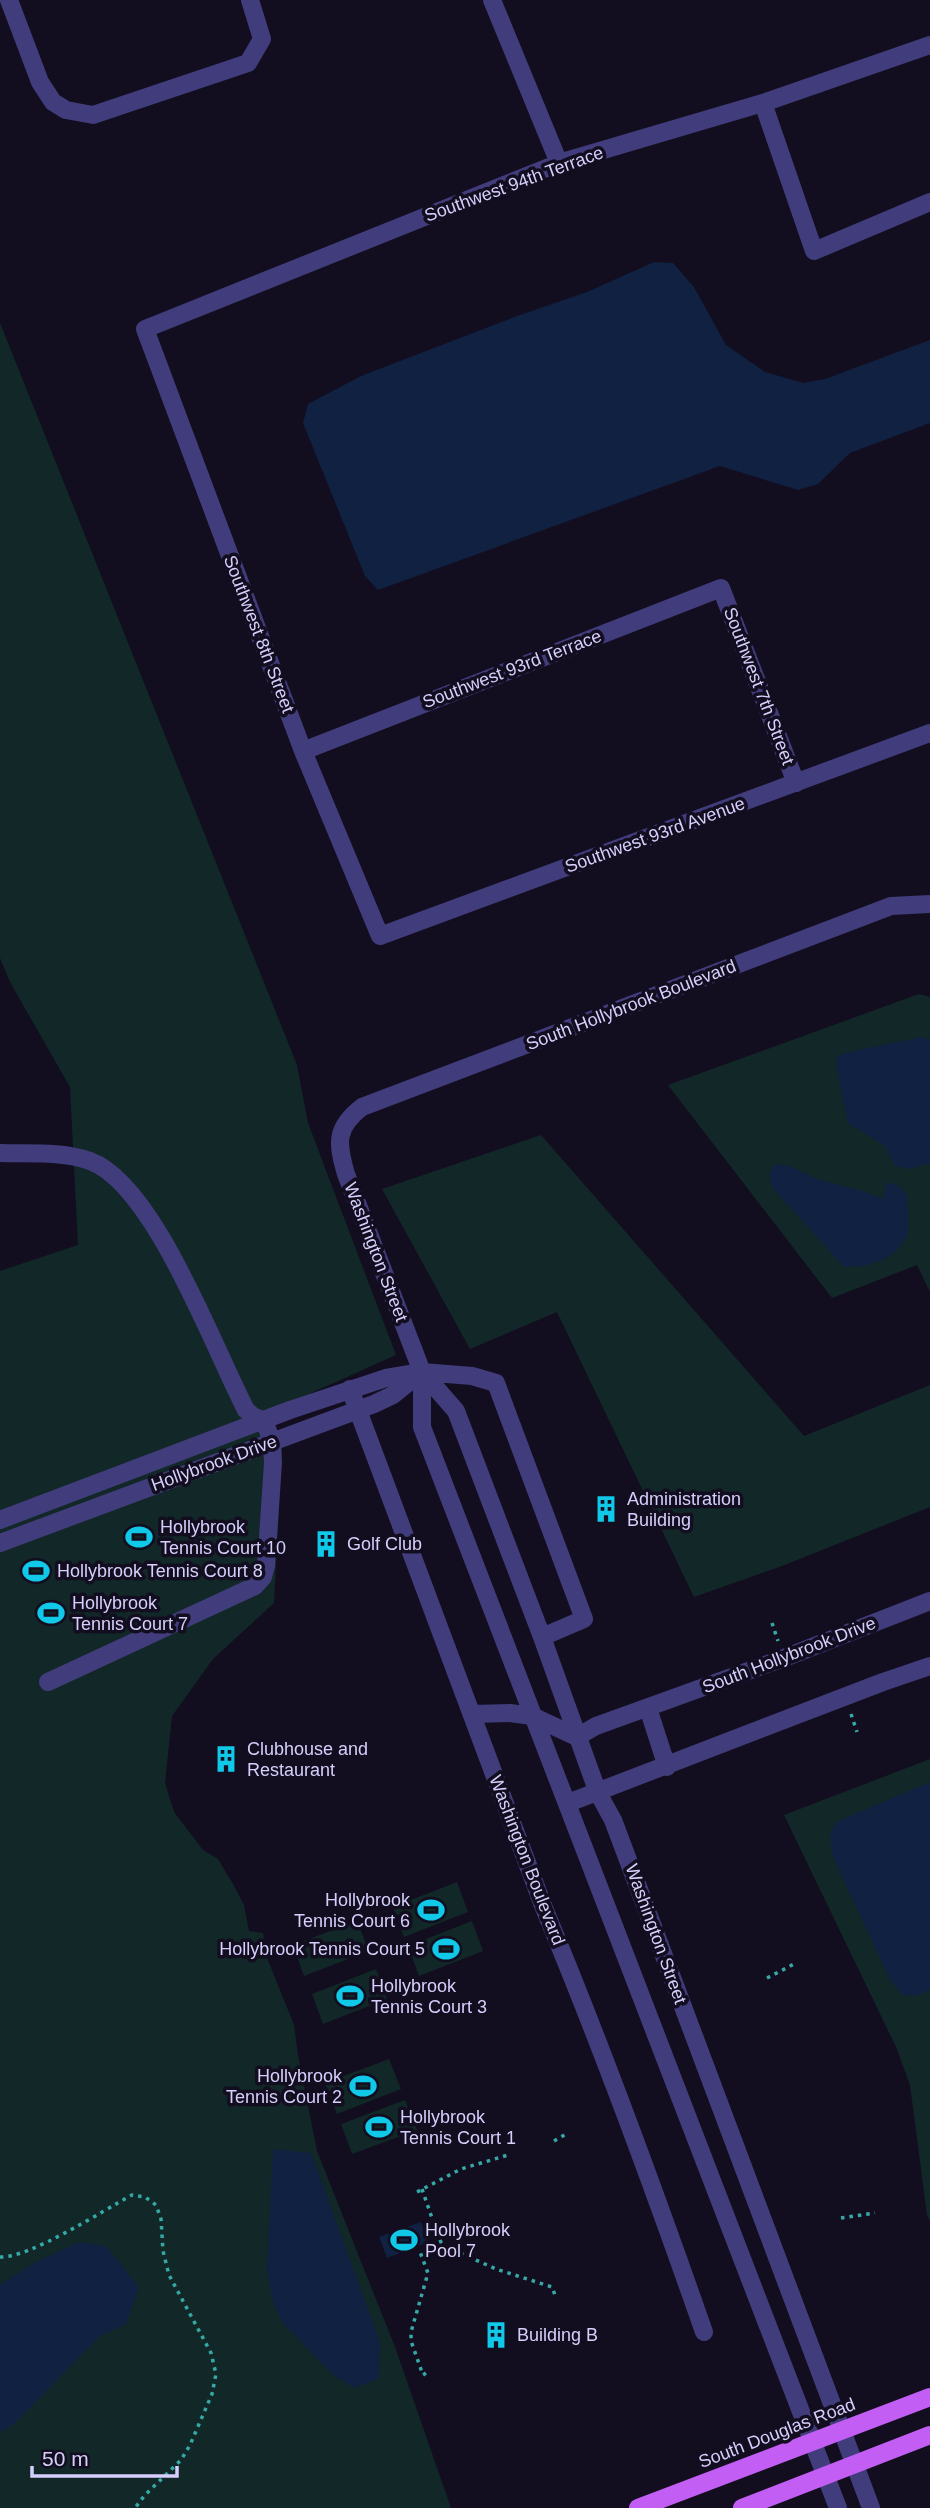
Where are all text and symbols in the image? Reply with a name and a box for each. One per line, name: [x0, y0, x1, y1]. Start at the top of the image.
street label: Southwest 94th Terrace: [422, 142, 606, 226]
street label: Southwest 8th Street: [220, 552, 298, 716]
street label: Southwest 7th Street: [720, 604, 798, 768]
street label: Southwest 93rd Terrace: [420, 626, 604, 712]
street label: Southwest 93rd Avenue: [562, 793, 748, 877]
street label: South Hollybrook Boulevard: [523, 956, 739, 1054]
street label: Washington Street: [340, 1180, 412, 1324]
street label: Hollybrook Drive: [149, 1431, 279, 1495]
place label: Administration Building: [627, 1489, 741, 1530]
building icon: Administration Building: [591, 1494, 621, 1524]
place label: Hollybrook Tennis Court 10: [160, 1517, 286, 1558]
sports icon: Hollybrook Tennis Court 10: [124, 1522, 154, 1552]
building icon: Golf Club: [311, 1529, 341, 1559]
place label: Golf Club: [347, 1534, 422, 1554]
sports icon: Hollybrook Tennis Court 8: [21, 1556, 51, 1586]
place label: Hollybrook Tennis Court 8: [57, 1561, 263, 1581]
place label: Hollybrook Tennis Court 7: [72, 1593, 188, 1634]
sports icon: Hollybrook Tennis Court 7: [36, 1598, 66, 1628]
street label: South Hollybrook Drive: [699, 1613, 879, 1697]
place label: Clubhouse and Restaurant: [247, 1739, 368, 1780]
building icon: Clubhouse and Restaurant: [211, 1744, 241, 1774]
street label: Washington Boulevard: [485, 1772, 569, 1948]
street label: Washington Street: [621, 1861, 691, 2007]
place label: Hollybrook Tennis Court 6: [294, 1890, 411, 1931]
sports icon: Hollybrook Tennis Court 6: [416, 1895, 446, 1925]
sports icon: Hollybrook Tennis Court 5: [431, 1934, 461, 1964]
place label: Hollybrook Tennis Court 5: [219, 1939, 425, 1959]
place label: Hollybrook Tennis Court 3: [371, 1976, 487, 2017]
sports icon: Hollybrook Tennis Court 3: [335, 1981, 365, 2011]
place label: Hollybrook Tennis Court 2: [226, 2066, 343, 2107]
sports icon: Hollybrook Tennis Court 2: [348, 2071, 378, 2101]
place label: Hollybrook Tennis Court 1: [400, 2107, 516, 2148]
sports icon: Hollybrook Tennis Court 1: [364, 2112, 394, 2142]
place label: Hollybrook Pool 7: [425, 2220, 511, 2261]
sports icon: Hollybrook Pool 7: [389, 2225, 419, 2255]
building icon: Building B: [481, 2320, 511, 2350]
place label: Building B: [517, 2325, 598, 2345]
street label: South Douglas Road: [696, 2394, 858, 2472]
scale bar: [32, 2434, 177, 2478]
text: 50 m: [42, 2447, 89, 2470]

